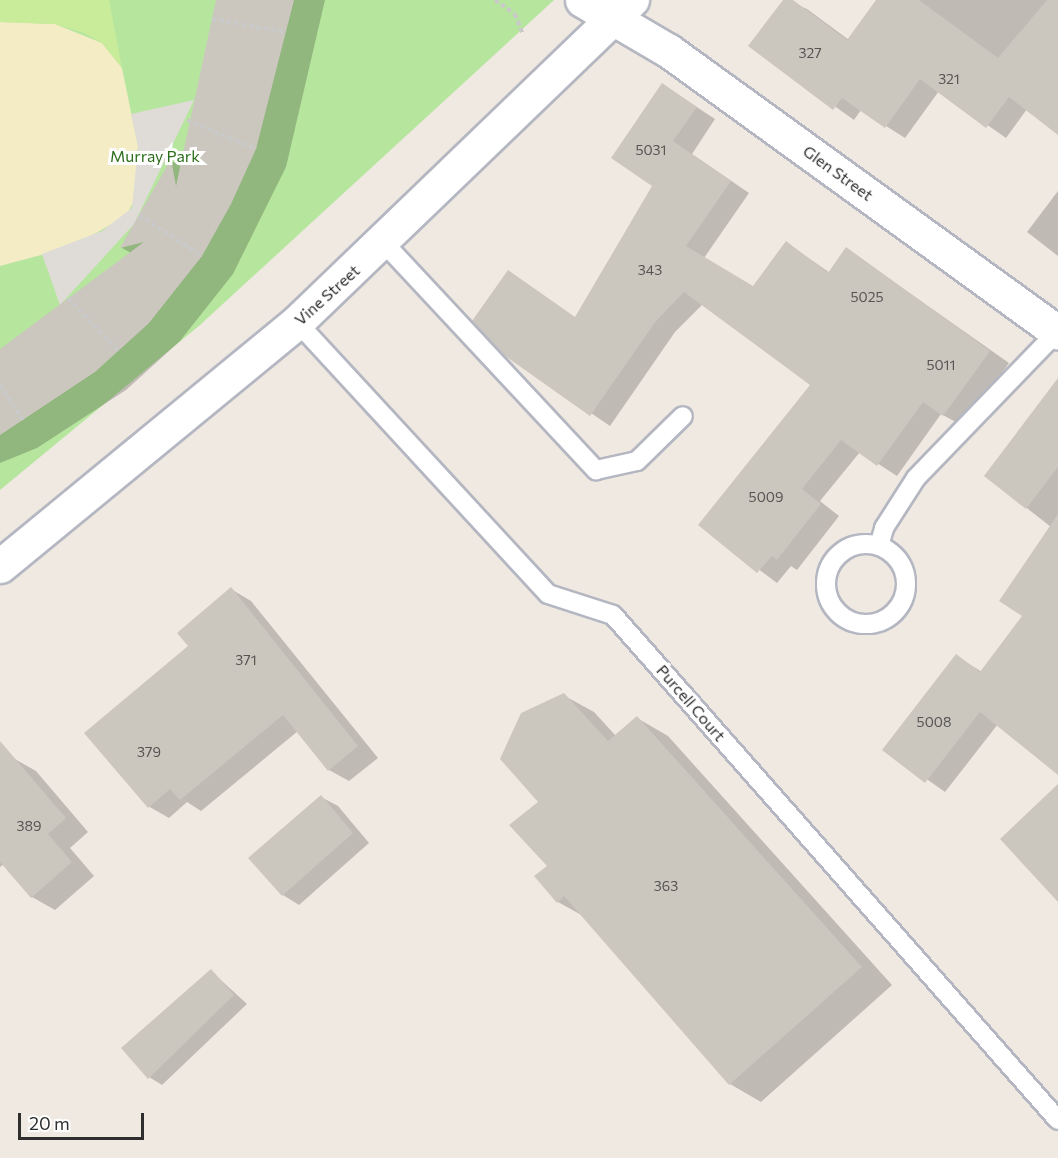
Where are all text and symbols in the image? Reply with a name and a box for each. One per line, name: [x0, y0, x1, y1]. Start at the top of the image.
house number: 327: [798, 45, 822, 61]
house number: 321: [938, 71, 960, 87]
street label: Glen Street: [799, 141, 877, 205]
house number: 5031: [635, 142, 667, 158]
park label: Murray Park: [110, 146, 200, 166]
street label: Vine Street: [290, 261, 364, 329]
house number: 343: [638, 262, 662, 278]
house number: 5025: [851, 289, 883, 305]
house number: 5011: [926, 357, 956, 373]
house number: 5009: [749, 489, 783, 505]
house number: 371: [235, 652, 257, 668]
street label: Purcell Court: [653, 661, 729, 745]
house number: 5008: [917, 714, 951, 730]
house number: 379: [137, 744, 161, 760]
house number: 389: [17, 818, 41, 834]
house number: 363: [654, 878, 678, 894]
scale bar: [21, 1101, 147, 1139]
text: 20 m: [29, 1112, 70, 1134]

